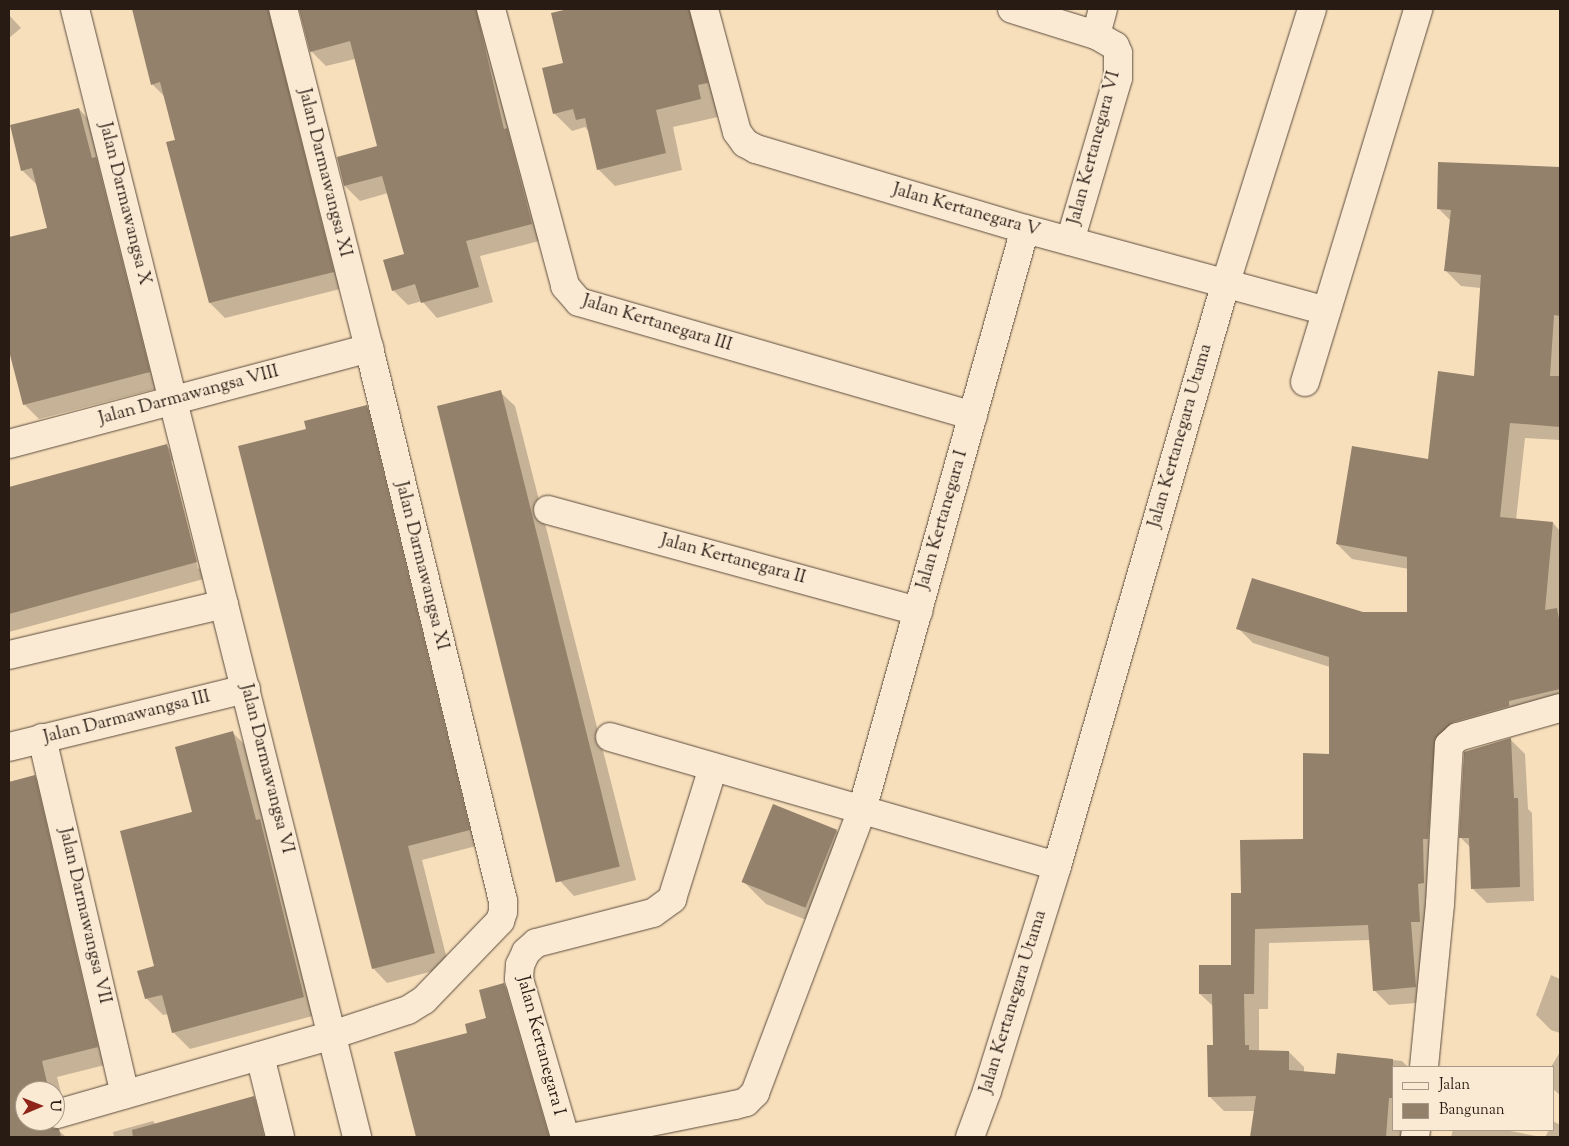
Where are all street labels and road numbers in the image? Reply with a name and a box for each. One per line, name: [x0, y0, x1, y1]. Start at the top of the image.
street label: Jalan Kertanegara VI: [1064, 69, 1126, 227]
street label: Jalan Darmawangsa XI: [293, 86, 355, 260]
street label: Jalan Darmawangsa X: [93, 120, 155, 288]
street label: Jalan Kertanegara V: [890, 180, 1042, 242]
street label: Jalan Kertanegara III: [580, 291, 734, 357]
street label: Jalan Kertanegara Utama: [1144, 342, 1218, 530]
street label: Jalan Darmawangsa VIII: [96, 362, 282, 430]
street label: Jalan Kertanegara I: [913, 448, 973, 592]
street label: Jalan Darmawangsa XI: [390, 479, 452, 653]
street label: Jalan Kertanegara II: [658, 530, 808, 590]
street label: Jalan Darmawangsa VI: [234, 682, 298, 856]
street label: Jalan Darmawangsa III: [41, 687, 213, 749]
street label: Jalan Darmawangsa VII: [53, 826, 115, 1006]
street label: Jalan Kertanegara Utama: [976, 908, 1052, 1096]
street label: Jalan Kertanegara I: [511, 974, 569, 1118]

